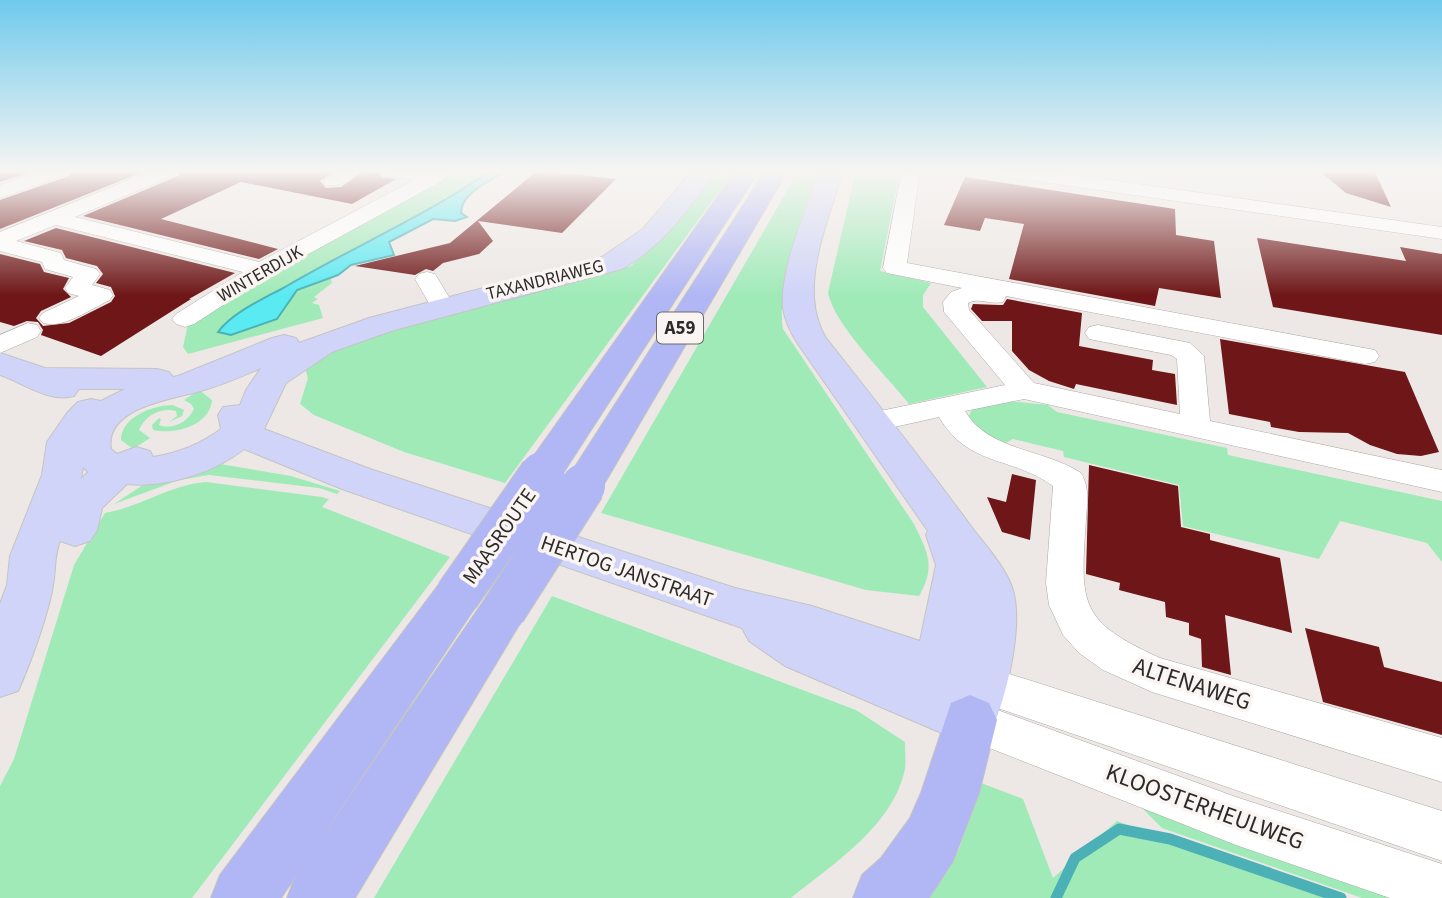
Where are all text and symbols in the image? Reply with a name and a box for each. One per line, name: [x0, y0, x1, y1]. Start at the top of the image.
street label: WINTERDIJK: [213, 239, 308, 309]
street label: TAXANDRIAWEG: [484, 253, 606, 307]
road number: A59: [657, 312, 703, 344]
street label: MAASROUTE: [455, 482, 543, 590]
street label: HERTOG JANSTRAAT: [537, 528, 717, 614]
street label: ALTENAWEG: [1128, 648, 1256, 720]
street label: KLOOSTERHEULWEG: [1101, 755, 1309, 859]

